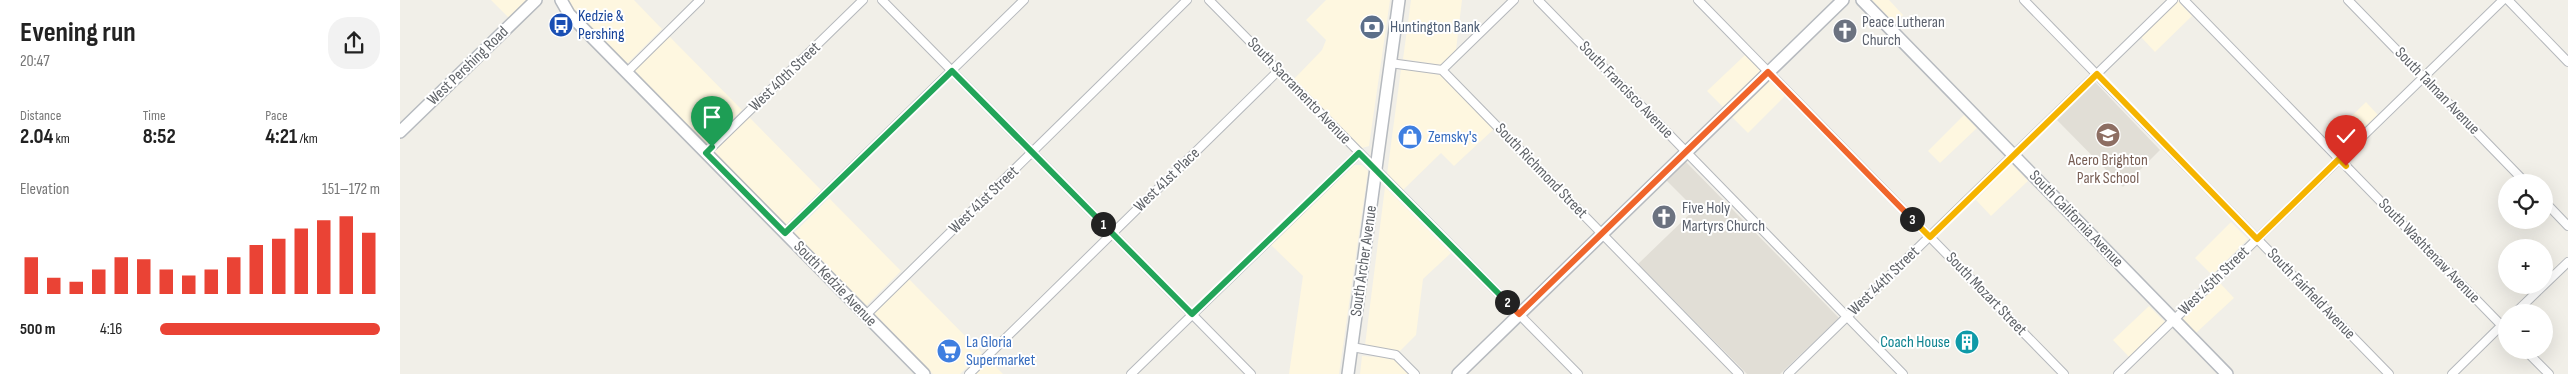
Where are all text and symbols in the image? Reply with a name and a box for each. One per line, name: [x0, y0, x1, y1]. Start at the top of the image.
place label: Kedzie & Pershing: [578, 7, 624, 44]
bus stop icon: Kedzie & Pershing: [548, 12, 574, 38]
place label: Peace Lutheran Church: [1862, 13, 1945, 50]
bank icon: Huntington Bank: [1359, 14, 1385, 40]
text: Evening run: [20, 16, 136, 49]
button: share: [328, 17, 380, 69]
place label: Huntington Bank: [1390, 18, 1480, 37]
church icon: Peace Lutheran Church: [1832, 18, 1858, 44]
street label: West Pershing Road: [424, 23, 512, 109]
street label: South Sacramento Avenue: [1243, 34, 1355, 148]
street label: West 40th Street: [745, 38, 825, 116]
street label: South Francisco Avenue: [1575, 38, 1677, 142]
street label: South Talman Avenue: [2391, 43, 2483, 139]
text: 20:47: [20, 52, 50, 71]
pin: [691, 96, 733, 147]
icon: arrive: [698, 103, 726, 131]
text: Distance: [20, 107, 61, 124]
text: Time: [143, 107, 166, 124]
text: Pace: [265, 107, 288, 124]
pin: [2325, 115, 2367, 166]
street label: South Richmond Street: [1491, 120, 1591, 223]
school or university icon: Acero Brighton Park School: [2095, 122, 2121, 148]
icon: check: [2332, 122, 2360, 150]
text: 2.04: [20, 124, 53, 149]
text: 8:52: [143, 124, 176, 149]
text: 4:21: [265, 124, 297, 149]
shop icon: Zemsky's: [1397, 124, 1423, 150]
place label: Zemsky's: [1428, 128, 1478, 147]
text: km: [53, 130, 70, 147]
text: /km: [297, 130, 318, 147]
street label: West 41st Place: [1130, 144, 1204, 216]
place label: Acero Brighton Park School: [2067, 151, 2148, 188]
street label: West 41st Street: [945, 162, 1023, 238]
street label: South California Avenue: [2025, 167, 2127, 271]
map controls: [2498, 174, 2553, 359]
button: locate: [2498, 174, 2553, 229]
text: Elevation: [20, 180, 69, 199]
text: 151–172 m: [322, 180, 380, 199]
street label: South Washtenaw Avenue: [2374, 195, 2484, 307]
place label: Five Holy Martyrs Church: [1682, 199, 1765, 236]
street label: South Archer Avenue: [1347, 204, 1381, 318]
church icon: Five Holy Martyrs Church: [1651, 204, 1677, 230]
pin: 3: [1900, 206, 1924, 232]
text: 3: [1909, 211, 1916, 228]
pin: 1: [1090, 212, 1116, 236]
text: 1: [1101, 216, 1106, 233]
street label: South Kedzie Avenue: [789, 237, 881, 331]
button: +: [2498, 239, 2553, 294]
street label: West 44th Street: [1845, 242, 1923, 320]
street label: West 45th Street: [2175, 243, 2253, 319]
street label: South Fairfield Avenue: [2263, 245, 2359, 343]
street label: South Mozart Street: [1942, 248, 2031, 340]
pin: 2: [1494, 290, 1520, 314]
text: 2: [1504, 294, 1511, 311]
button: −: [2498, 304, 2553, 359]
text: 500 m: [20, 320, 55, 339]
text: 4:16: [100, 320, 122, 339]
building icon: Coach House: [1954, 329, 1980, 355]
place label: La Gloria Supermarket: [966, 333, 1035, 370]
place label: Coach House: [1880, 333, 1950, 352]
supermarket icon: La Gloria Supermarket: [936, 338, 962, 364]

